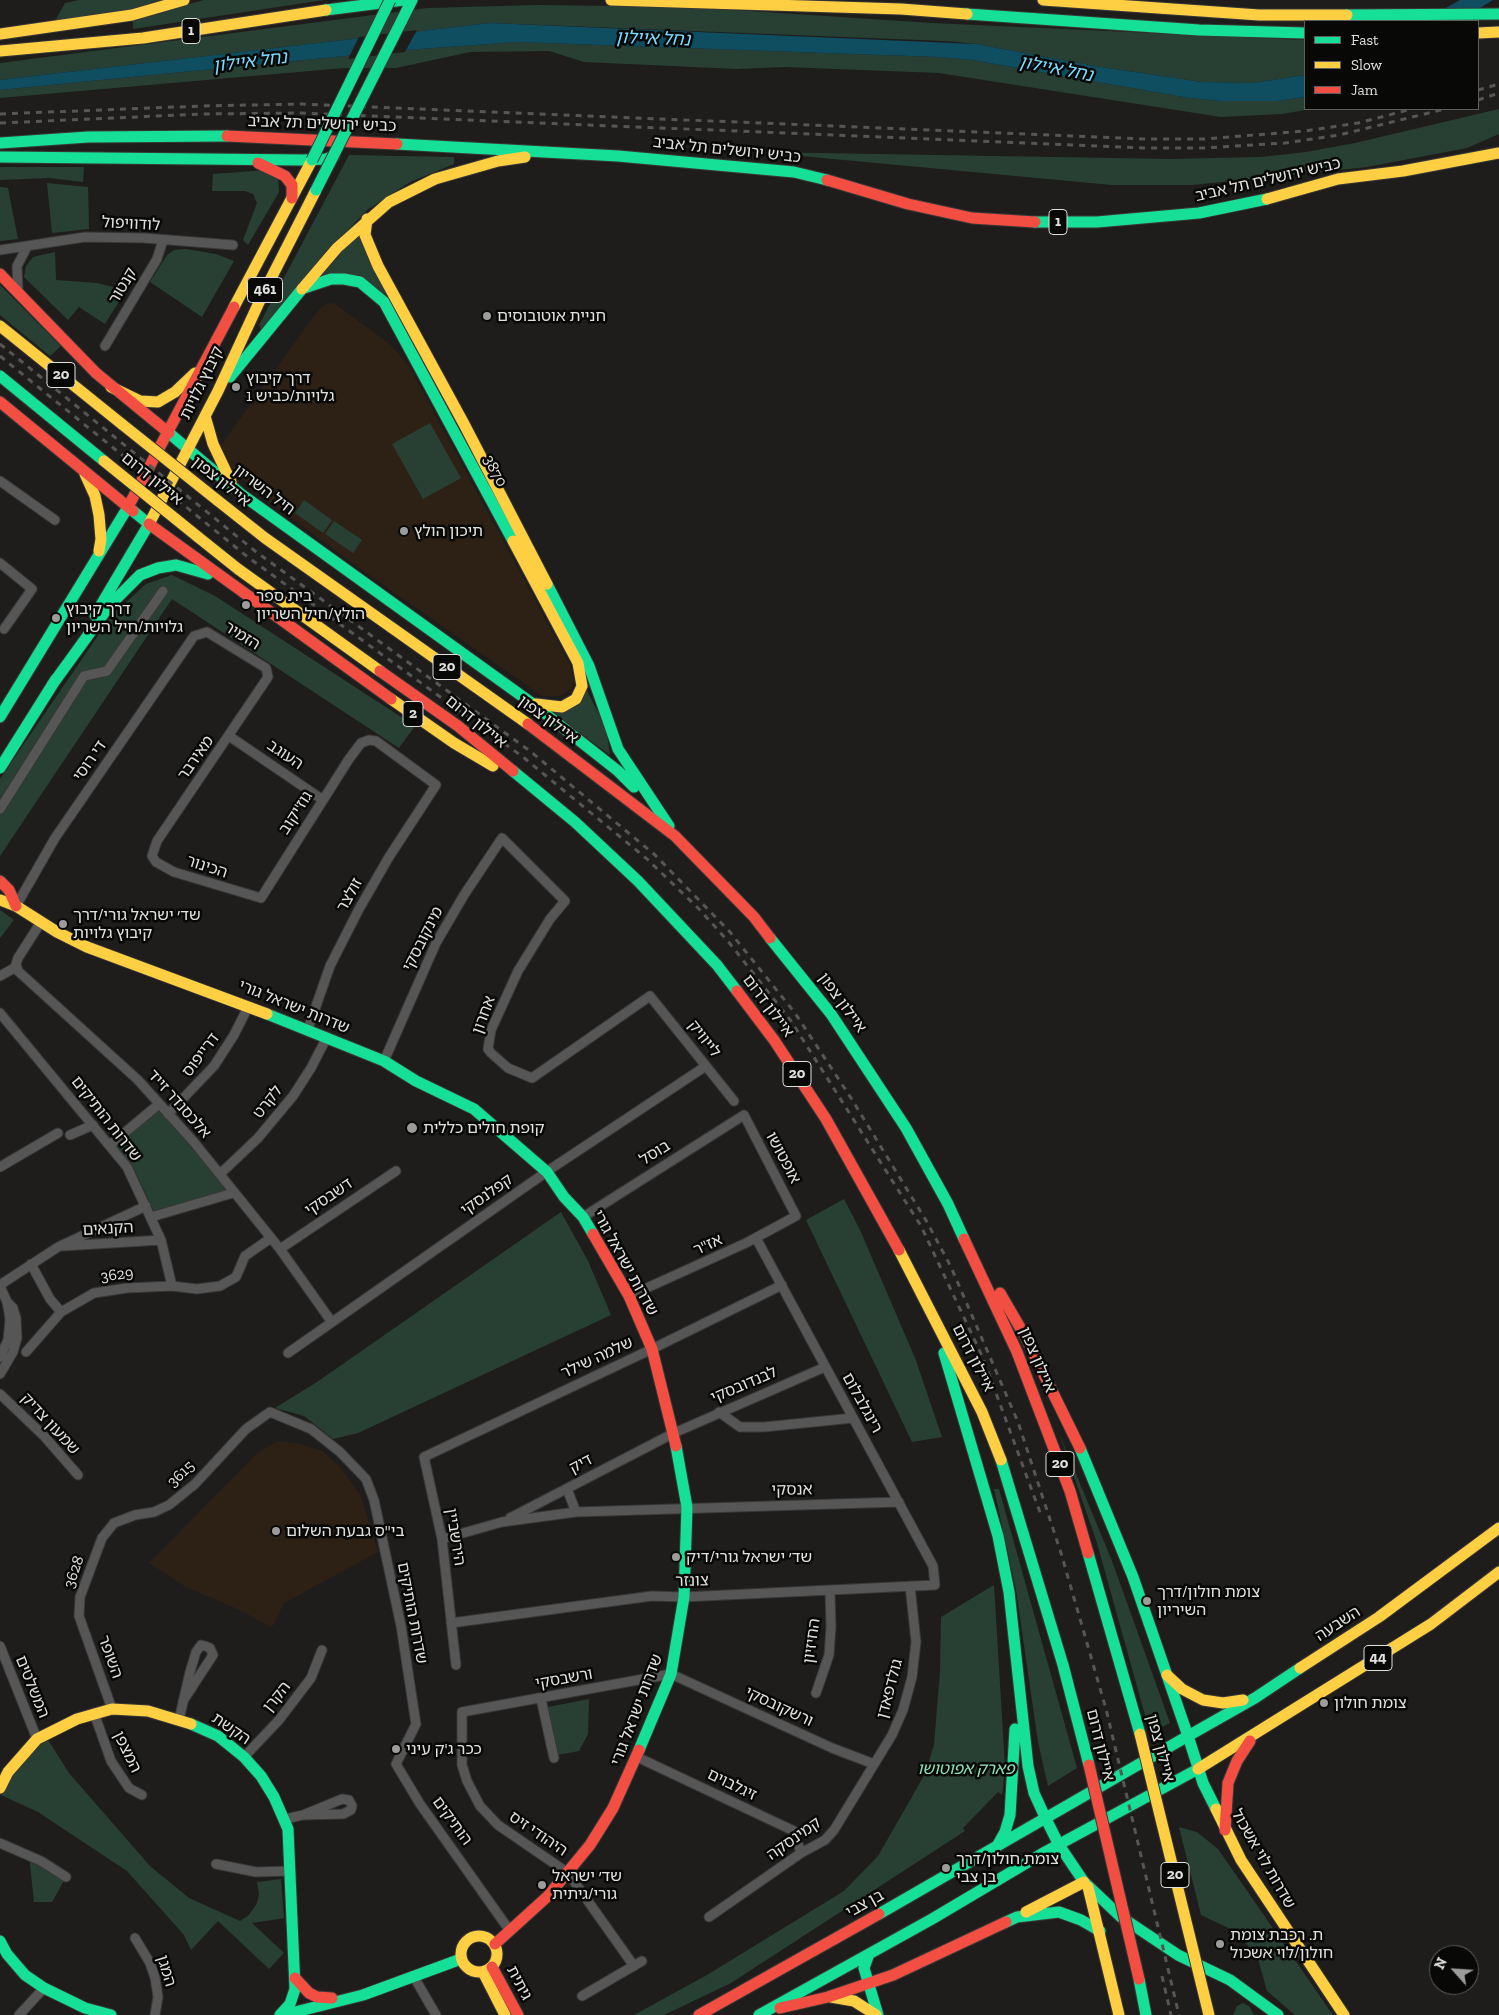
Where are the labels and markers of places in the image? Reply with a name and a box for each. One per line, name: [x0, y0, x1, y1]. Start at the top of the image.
place label: חניית אוטובוסים: [497, 306, 606, 326]
marker: חניית אוטובוסים: [481, 310, 493, 322]
place label: דרך קיבוץ גלויות/כביש 1: [246, 368, 334, 406]
marker: דרך קיבוץ גלויות/כביש 1: [230, 381, 242, 393]
place label: תיכון הולץ: [414, 521, 483, 541]
marker: תיכון הולץ: [398, 525, 410, 537]
place label: בית ספר הולץ/חיל השריון: [256, 586, 365, 624]
place label: דרך קיבוץ גלויות/חיל השריון: [66, 599, 183, 637]
marker: בית ספר הולץ/חיל השריון: [240, 599, 252, 611]
marker: דרך קיבוץ גלויות/חיל השריון: [50, 612, 62, 624]
place label: שד׳ ישראל גורי/דרך קיבוץ גלויות: [73, 905, 201, 943]
marker: שד׳ ישראל גורי/דרך קיבוץ גלויות: [57, 918, 69, 930]
place label: קופת חולים כללית: [423, 1118, 545, 1138]
marker: קופת חולים כללית: [405, 1121, 419, 1135]
place label: בי"ס גבעת השלום: [286, 1521, 405, 1541]
marker: בי"ס גבעת השלום: [270, 1525, 282, 1537]
place label: שד׳ ישראל גורי/דיק: [686, 1547, 812, 1567]
marker: שד׳ ישראל גורי/דיק: [670, 1551, 682, 1563]
place label: צומת חולון/דרך השיריון: [1157, 1582, 1260, 1620]
marker: צומת חולון/דרך השיריון: [1141, 1595, 1153, 1607]
place label: צומת חולון: [1334, 1693, 1407, 1713]
marker: צומת חולון: [1318, 1697, 1330, 1709]
place label: ככר ג'ק עיני: [406, 1739, 482, 1759]
marker: ככר ג'ק עיני: [390, 1743, 402, 1755]
place label: צומת חולון/דרך בן צבי: [956, 1849, 1059, 1887]
marker: צומת חולון/דרך בן צבי: [940, 1862, 952, 1874]
place label: שד׳ ישראל גורי/גיתית: [552, 1866, 622, 1904]
marker: שד׳ ישראל גורי/גיתית: [536, 1879, 548, 1891]
place label: ת. רכבת צומת חולון/לוי אשכול: [1230, 1925, 1333, 1963]
marker: ת. רכבת צומת חולון/לוי אשכול: [1214, 1938, 1226, 1950]

